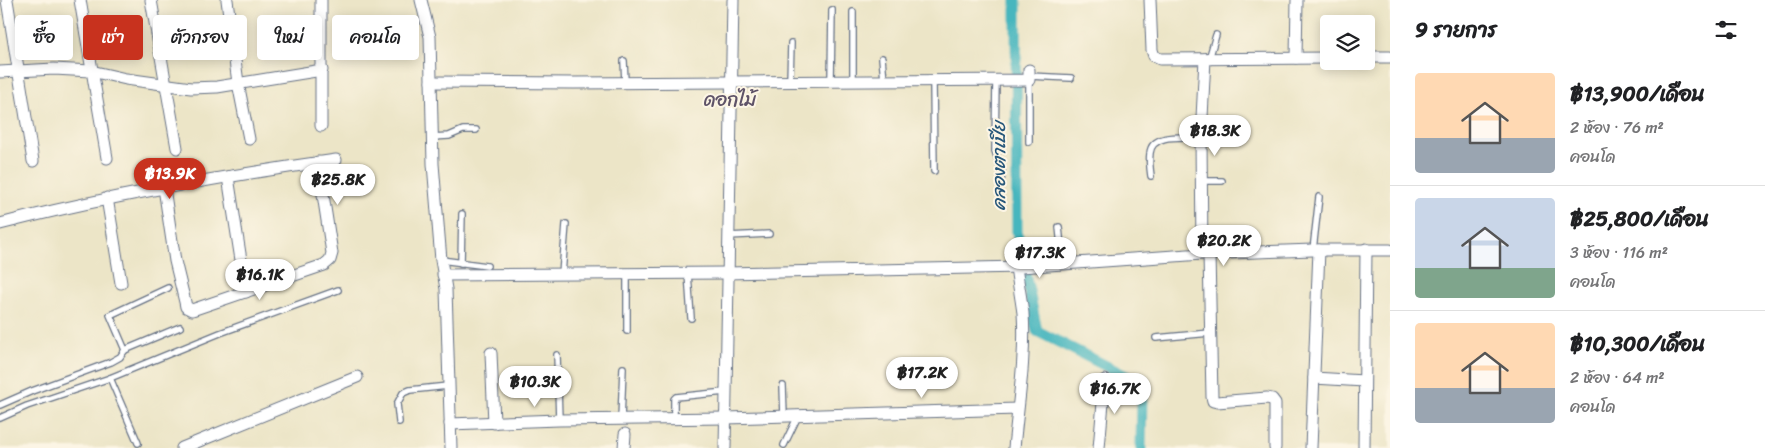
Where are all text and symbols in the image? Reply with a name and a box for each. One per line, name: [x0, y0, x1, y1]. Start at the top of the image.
text: 9 รายการ: [1415, 11, 1497, 49]
chip: ซื้อ: [15, 15, 73, 60]
chip: เช่า: [83, 15, 143, 60]
chip: ตัวกรอง: [153, 15, 247, 60]
chip: ใหม่: [257, 15, 322, 60]
chip: คอนโด: [332, 15, 419, 60]
map controls: [1320, 15, 1375, 70]
button: layers: [1320, 15, 1375, 70]
icon: filters: [1712, 16, 1740, 44]
text: ฿13,900/เดือน: [1570, 75, 1705, 113]
district label: ดอกไม้: [704, 83, 759, 116]
icon: home: [1455, 93, 1515, 153]
text: 2 ห้อง · 76 m²: [1570, 113, 1664, 142]
pin: ฿18.3K: [1174, 114, 1256, 157]
text: ฿18.3K: [1190, 116, 1240, 145]
water label: คลองตาเปีย: [983, 119, 1015, 210]
text: คอนโด: [1570, 142, 1615, 171]
pin: ฿13.9K: [129, 158, 211, 200]
text: ฿13.9K: [145, 159, 195, 188]
pin: ฿25.8K: [297, 164, 379, 206]
text: ฿25.8K: [311, 165, 365, 194]
text: ฿25,800/เดือน: [1570, 200, 1709, 238]
icon: home: [1455, 218, 1515, 278]
pin: ฿20.2K: [1183, 224, 1265, 267]
text: ฿20.2K: [1197, 226, 1251, 255]
pin: ฿17.3K: [999, 236, 1081, 279]
text: ฿17.3K: [1015, 238, 1065, 267]
text: 3 ห้อง · 116 m²: [1570, 238, 1668, 267]
pin: ฿16.1K: [219, 258, 301, 301]
text: ฿16.1K: [236, 260, 284, 289]
text: คอนโด: [1570, 267, 1615, 296]
text: ฿10,300/เดือน: [1570, 325, 1705, 363]
icon: home: [1455, 343, 1515, 403]
pin: ฿17.2K: [881, 356, 963, 399]
text: ฿17.2K: [897, 358, 947, 387]
text: 2 ห้อง · 64 m²: [1570, 363, 1665, 392]
pin: ฿10.3K: [494, 366, 576, 408]
text: ฿10.3K: [510, 367, 560, 396]
pin: ฿16.7K: [1074, 372, 1156, 415]
text: ฿16.7K: [1090, 374, 1140, 403]
text: คอนโด: [1570, 392, 1615, 421]

